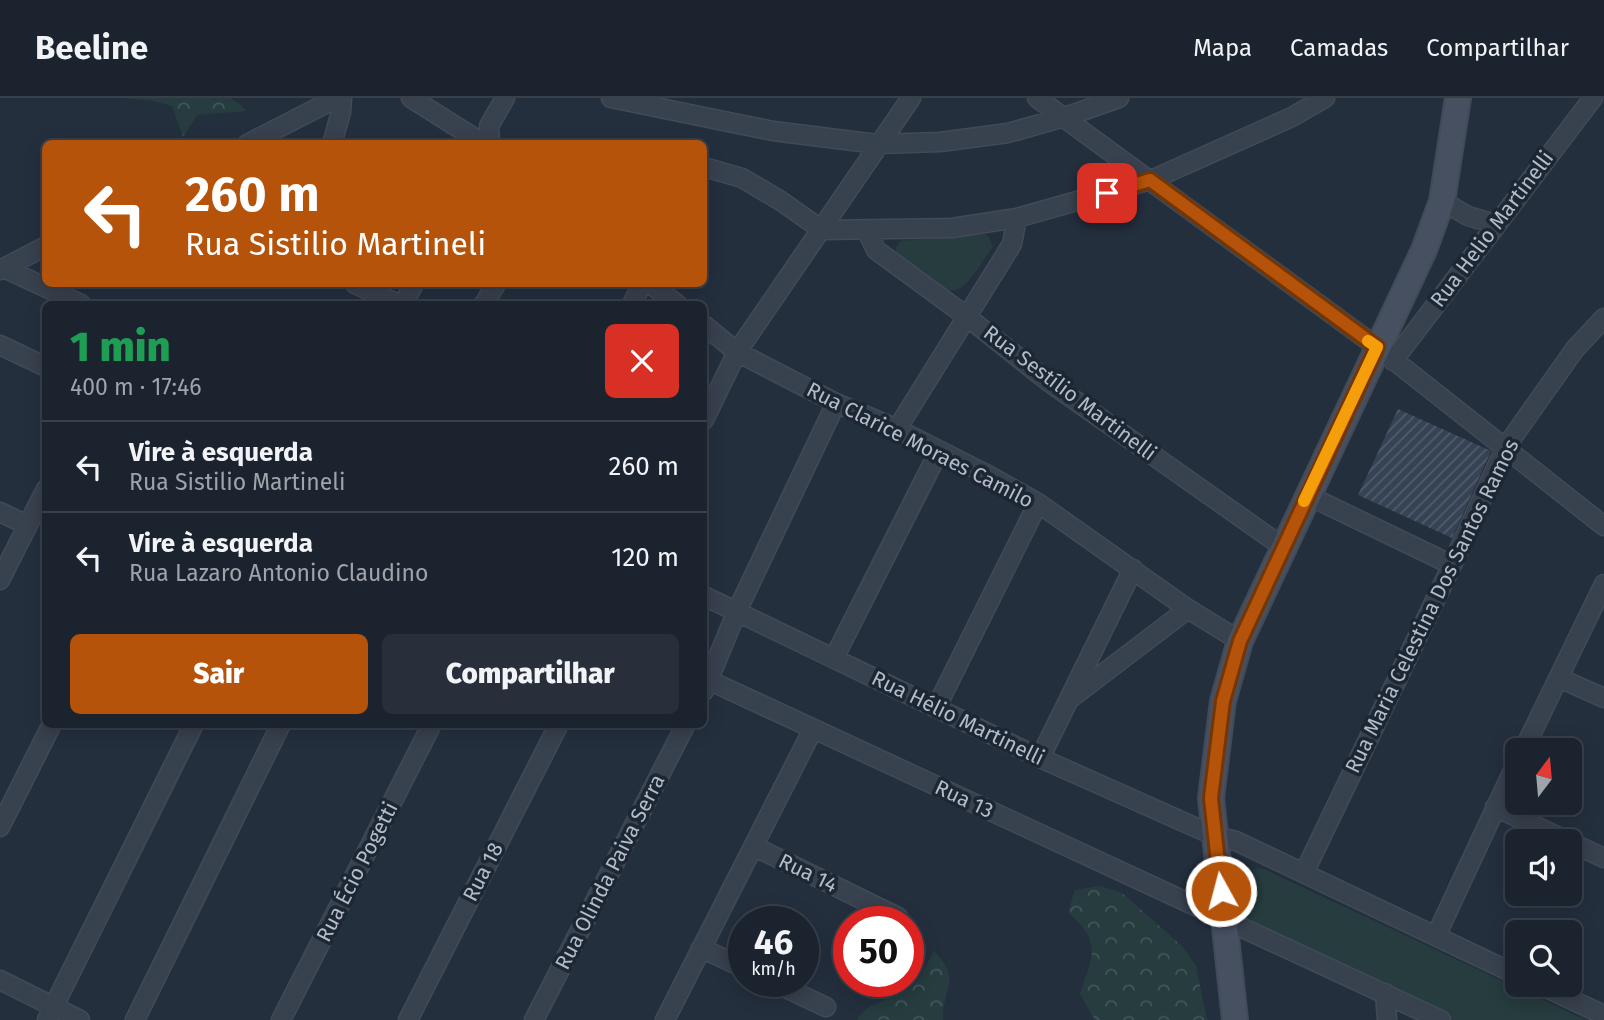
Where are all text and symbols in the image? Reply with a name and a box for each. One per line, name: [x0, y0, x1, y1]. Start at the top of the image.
text: Beeline: [35, 28, 148, 68]
text: Mapa: [1193, 34, 1252, 62]
text: Camadas: [1290, 34, 1388, 62]
text: Compartilhar: [1426, 34, 1569, 62]
street label: Rua Helio Martinelli: [1425, 146, 1559, 312]
pin: [1077, 163, 1137, 223]
text: 260 m: [185, 165, 320, 224]
icon: left: [70, 168, 161, 259]
icon: arrive: [1088, 174, 1126, 212]
text: Rua Sistilio Martineli: [185, 225, 486, 263]
street label: Rua Sestílio Martinelli: [978, 320, 1162, 466]
text: 1 min: [70, 322, 171, 372]
button: close: [605, 324, 679, 398]
text: 400 m · 17:46: [70, 373, 202, 401]
street label: Rua Clarice Moraes Camilo: [802, 376, 1038, 514]
street label: Rua Maria Celestina Dos Santos Ramos: [1339, 434, 1525, 777]
text: Vire à esquerda: [129, 437, 313, 468]
icon: left: [70, 448, 108, 486]
text: 260 m: [609, 451, 679, 482]
text: Rua Sistilio Martineli: [129, 468, 346, 496]
text: Vire à esquerda: [129, 528, 313, 559]
icon: left: [70, 539, 108, 577]
text: 120 m: [611, 542, 679, 573]
text: Rua Lazaro Antonio Claudino: [129, 559, 428, 587]
button: Sair: [70, 634, 368, 714]
button: Compartilhar: [382, 634, 679, 714]
street label: Rua Hélio Martinelli: [867, 665, 1049, 771]
north arrow: [1505, 738, 1582, 816]
map controls: [1505, 738, 1582, 997]
street label: Rua Olinda Paiva Serra: [549, 770, 671, 974]
street label: Rua 13: [931, 774, 997, 824]
street label: Rua Écio Pogetti: [311, 798, 403, 946]
button: sound: [1505, 829, 1582, 906]
street label: Rua 18: [457, 838, 509, 906]
street label: Rua 14: [774, 848, 842, 898]
position arrow: [1184, 854, 1258, 928]
speed limit sign: 50: [833, 906, 924, 997]
button: search: [1505, 920, 1582, 997]
text: 46: [754, 921, 793, 963]
text: km/h: [751, 958, 796, 980]

